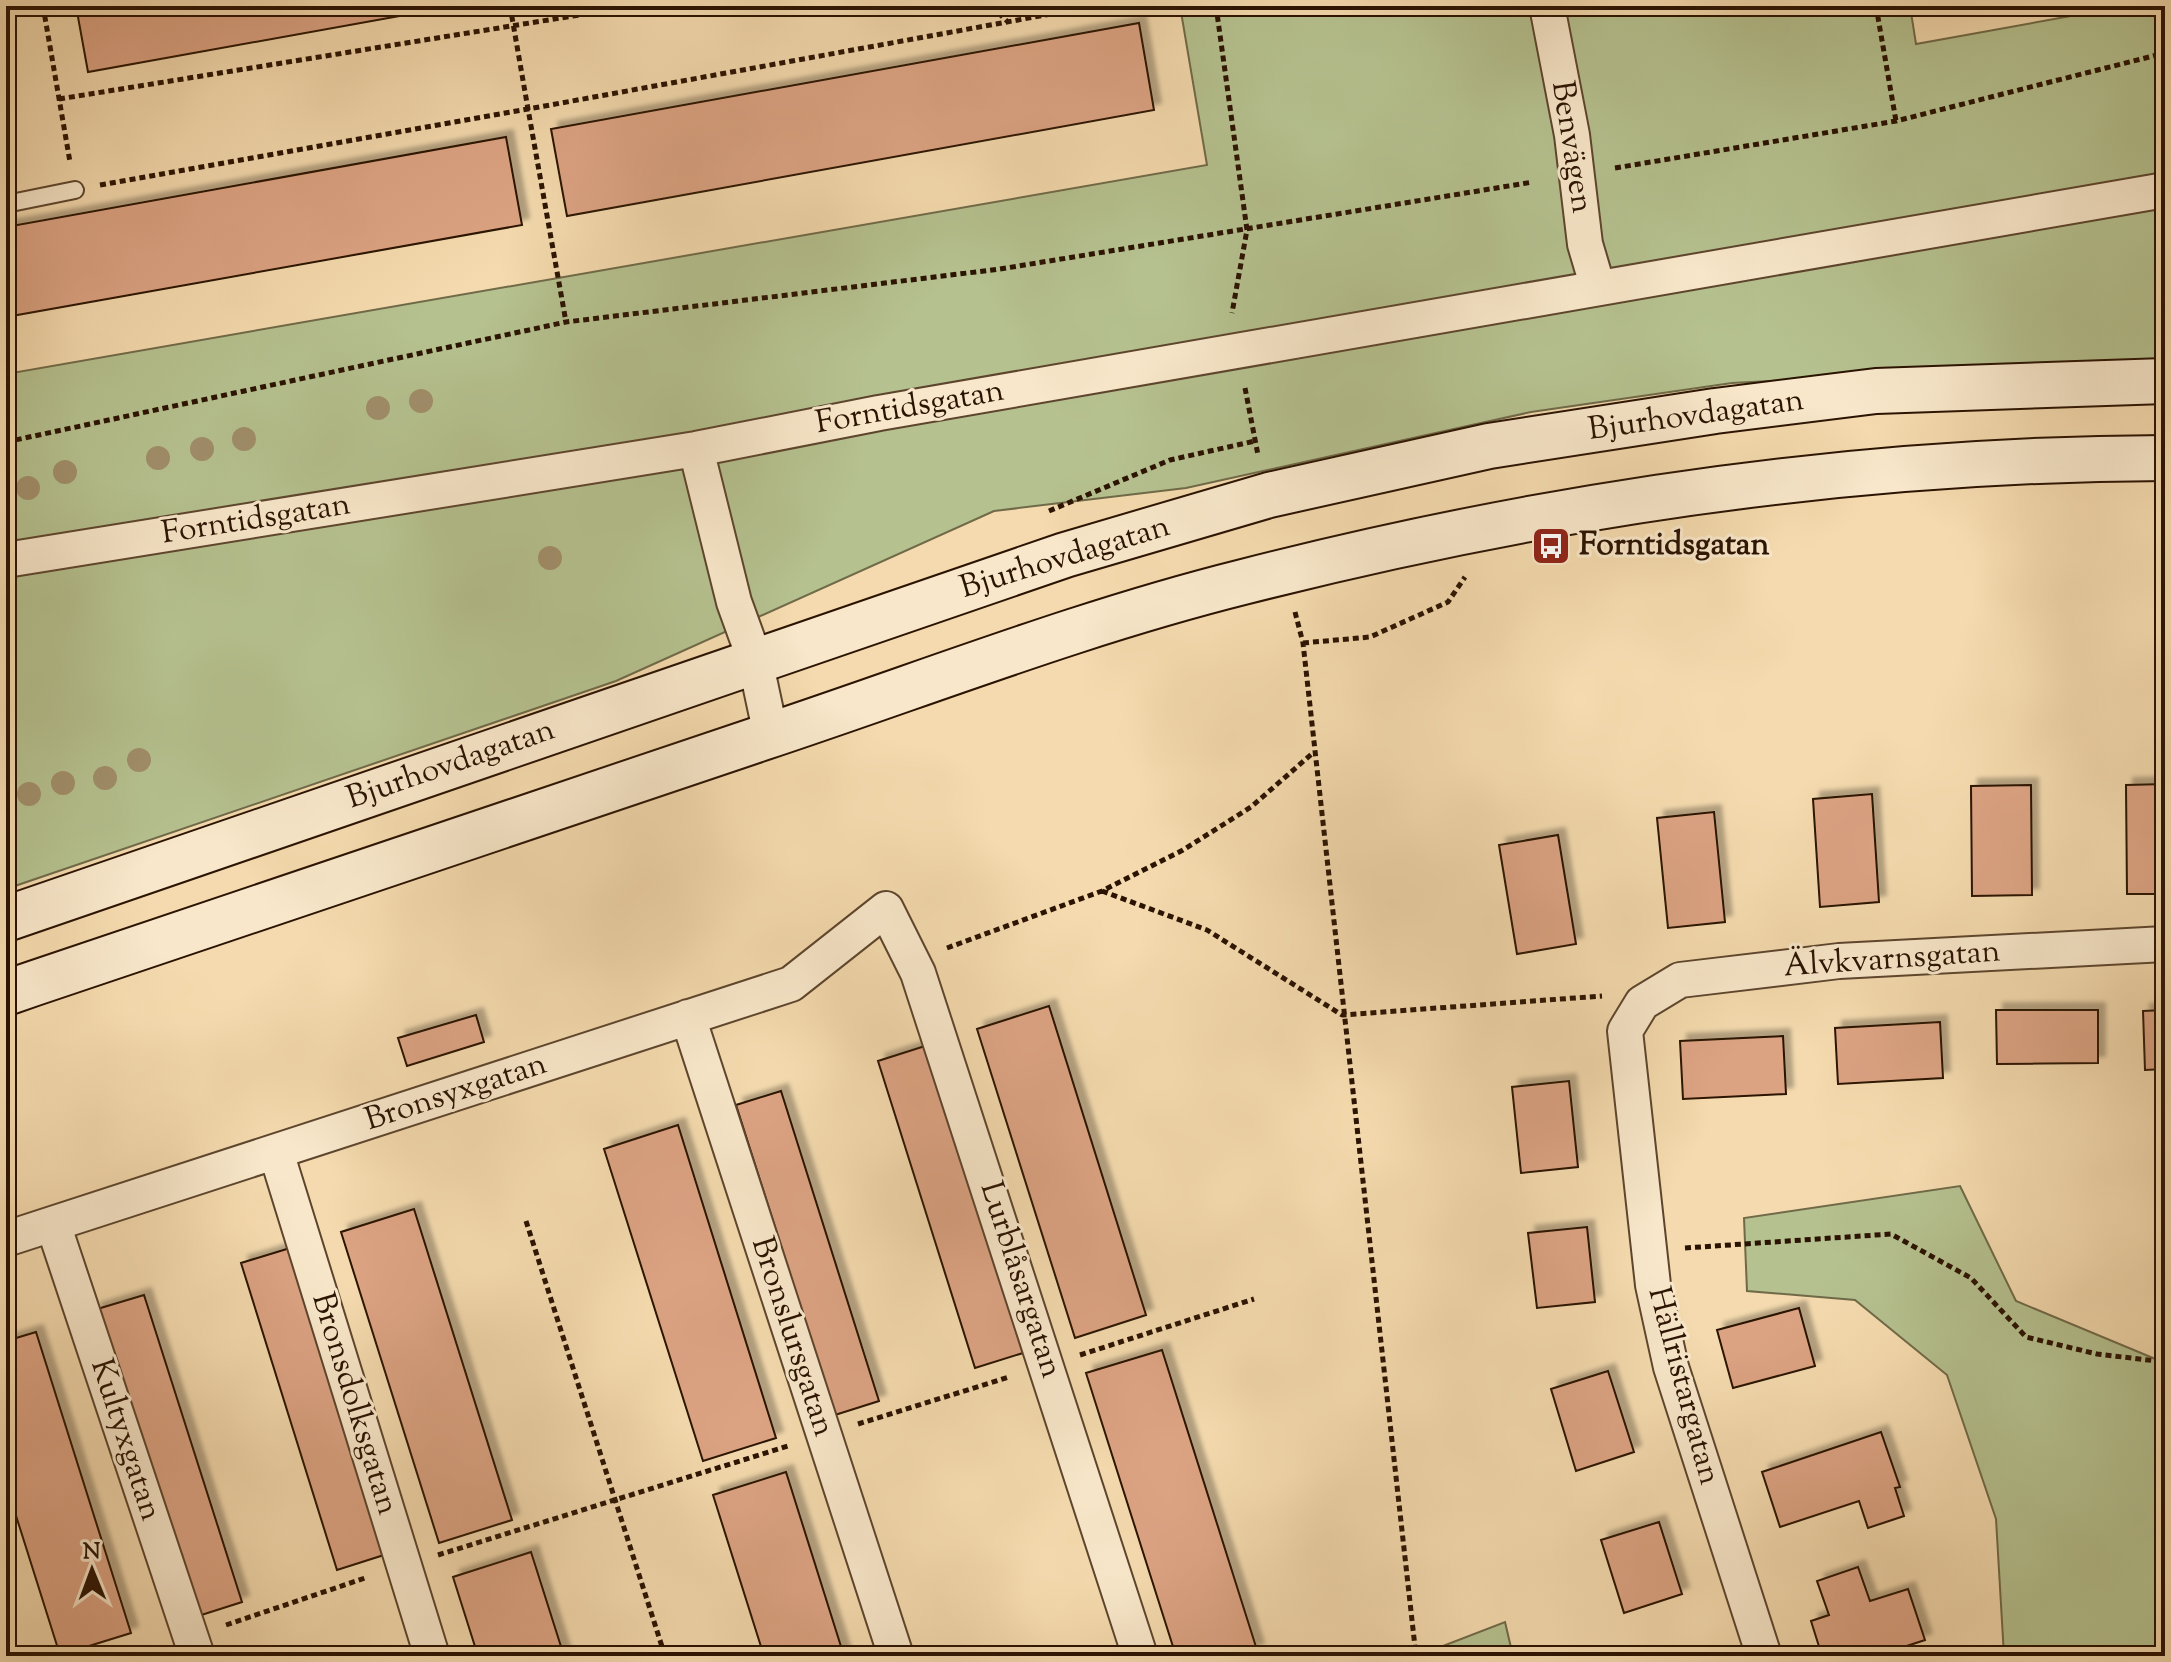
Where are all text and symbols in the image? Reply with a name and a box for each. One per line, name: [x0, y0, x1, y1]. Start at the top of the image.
street label: Benvägen: [1538, 78, 1604, 217]
street label: Forntidsgatan: [812, 369, 1008, 447]
street label: Bjurhovdagatan: [1585, 378, 1807, 454]
street label: Forntidsgatan: [158, 482, 354, 558]
street label: Bjurhovdagatan: [954, 504, 1176, 612]
place label: Forntidsgatan: [1579, 523, 1770, 569]
bus stop icon: Forntidsgatan: [1530, 525, 1572, 567]
street label: Bjurhovdagatan: [341, 708, 561, 822]
street label: Älvkvarnsgatan: [1782, 929, 2002, 991]
street label: Bronsyxgatan: [359, 1042, 553, 1144]
street label: Lurblåsargatan: [967, 1176, 1073, 1384]
street label: Bronslursgatan: [738, 1231, 846, 1443]
street label: Hällristargatan: [1634, 1282, 1732, 1490]
street label: Bronsdolksgatan: [298, 1287, 410, 1521]
street label: Kultyxgatan: [77, 1353, 173, 1527]
north arrow: [52, 1530, 132, 1610]
text: N: [83, 1537, 101, 1569]

